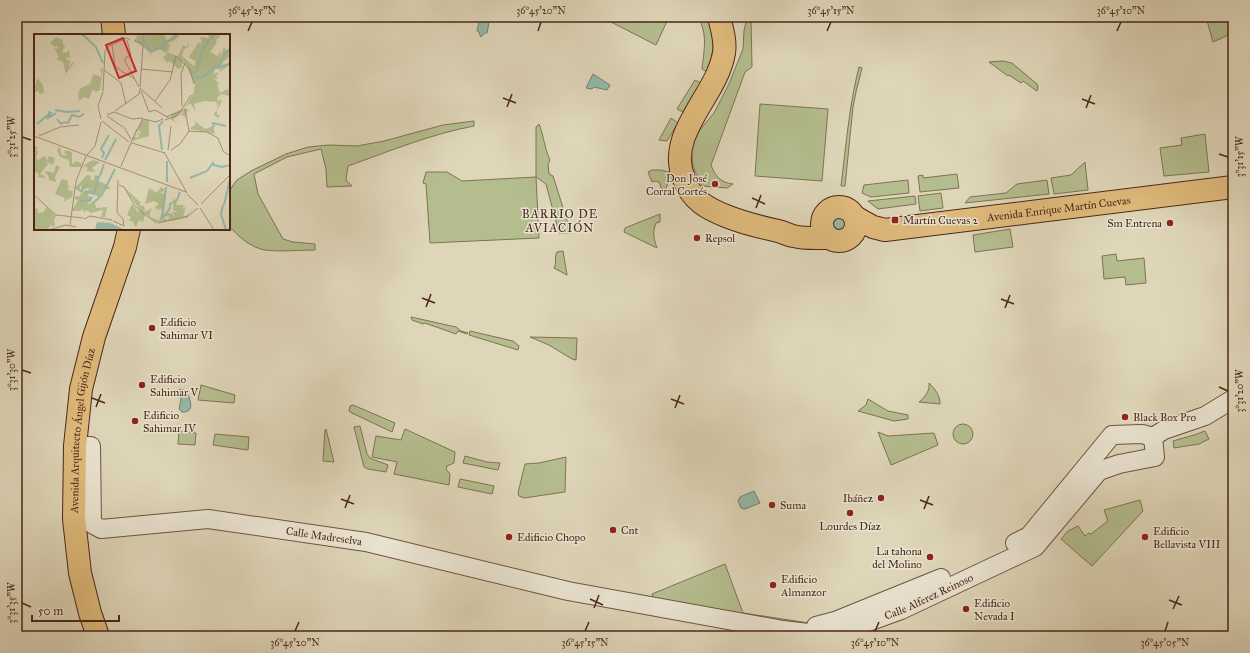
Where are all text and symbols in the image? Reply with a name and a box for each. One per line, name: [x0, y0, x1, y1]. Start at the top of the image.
text: 36°45'25"N: [228, 5, 277, 17]
text: 36°45'20"N: [516, 5, 566, 17]
text: 36°45'15"N: [807, 5, 855, 17]
text: 36°45'10"N: [1097, 5, 1146, 17]
inset map: [34, 34, 230, 230]
text: 3°31'25"W: [6, 116, 18, 158]
text: 3°31'15"W: [1234, 136, 1246, 177]
place label: Don José Corral Cortés: [646, 172, 707, 198]
marker: Don José Corral Cortés: [710, 179, 720, 189]
street label: Avenida Enrique Martín Cuevas: [985, 194, 1131, 224]
district label: BARRIO DE AVIACIÓN: [522, 207, 598, 235]
place label: Martín Cuevas 2: [903, 214, 979, 227]
marker: Martín Cuevas 2: [890, 215, 900, 225]
place label: Sm Entrena: [1107, 217, 1162, 230]
marker: Sm Entrena: [1165, 218, 1175, 228]
place label: Repsol: [705, 232, 735, 245]
marker: Repsol: [692, 233, 702, 243]
place label: Edificio Sahimar VI: [160, 316, 213, 342]
marker: Edificio Sahimar VI: [147, 323, 157, 333]
street label: Avenida Arquitecto Ángel Gijón Díaz: [68, 347, 98, 514]
text: 3°31'30"W: [6, 348, 18, 391]
text: 3°31'20"W: [1234, 369, 1246, 412]
place label: Edificio Sahimar V: [150, 373, 199, 399]
marker: Edificio Sahimar V: [137, 380, 147, 390]
place label: Edificio Sahimar IV: [143, 409, 197, 435]
place label: Black Box Pro: [1133, 411, 1196, 424]
marker: Black Box Pro: [1120, 412, 1130, 422]
marker: Edificio Sahimar IV: [130, 416, 140, 426]
place label: Ibáñez: [843, 492, 873, 505]
marker: Ibáñez: [876, 493, 886, 503]
place label: Suma: [780, 499, 806, 512]
marker: Suma: [767, 500, 777, 510]
marker: Lourdes Díaz: [845, 508, 855, 518]
place label: Lourdes Díaz: [819, 520, 881, 533]
street label: Calle Madreselva: [285, 524, 363, 548]
place label: Cnt: [621, 524, 638, 537]
marker: Cnt: [608, 525, 618, 535]
place label: Edificio Bellavista VIII: [1153, 525, 1221, 551]
place label: Edificio Chopo: [517, 531, 586, 544]
marker: Edificio Chopo: [504, 532, 514, 542]
marker: Edificio Bellavista VIII: [1140, 532, 1150, 542]
place label: La tahona del Molino: [872, 545, 922, 571]
marker: La tahona del Molino: [925, 552, 935, 562]
street label: Calle Alferez Reinoso: [883, 571, 976, 623]
place label: Edificio Almanzor: [780, 573, 827, 599]
marker: Edificio Almanzor: [768, 580, 778, 590]
text: 3°31'35"W: [6, 582, 18, 623]
scale bar: [32, 597, 119, 623]
place label: Edificio Nevada I: [974, 597, 1015, 623]
text: 50 m: [38, 604, 63, 618]
marker: Edificio Nevada I: [961, 604, 971, 614]
text: 36°45'20"N: [270, 637, 320, 649]
text: 36°45'15"N: [561, 637, 609, 649]
text: 36°45'10"N: [851, 637, 900, 649]
text: 36°45'05"N: [1140, 637, 1190, 649]

